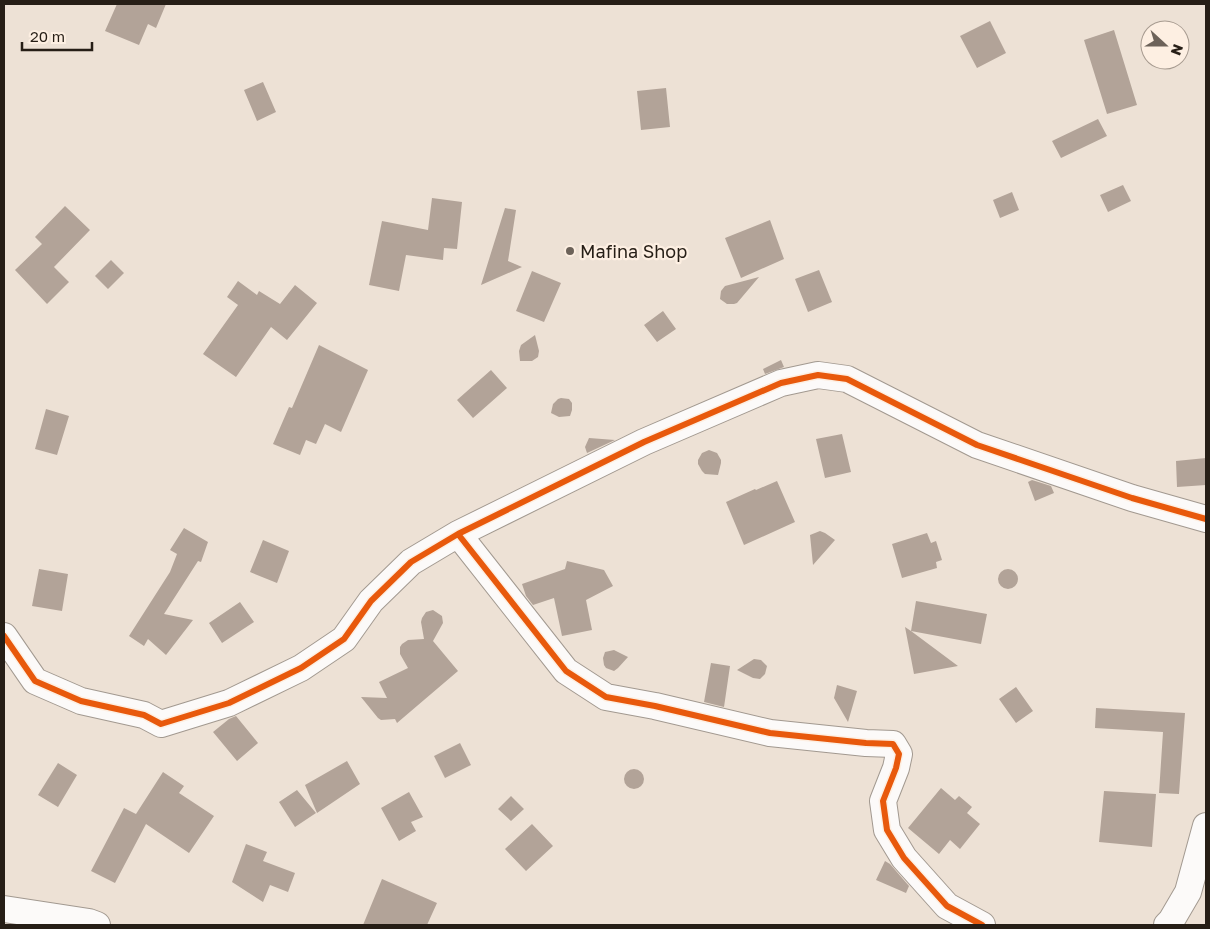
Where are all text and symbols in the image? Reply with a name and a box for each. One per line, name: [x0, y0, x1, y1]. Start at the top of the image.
scale bar: [22, 20, 92, 52]
north arrow: [1140, 20, 1190, 70]
text: 20 m: [30, 27, 65, 45]
text: N: [1168, 42, 1187, 58]
place label: Mafina Shop: [580, 240, 687, 262]
marker: Mafina Shop: [564, 245, 576, 257]

